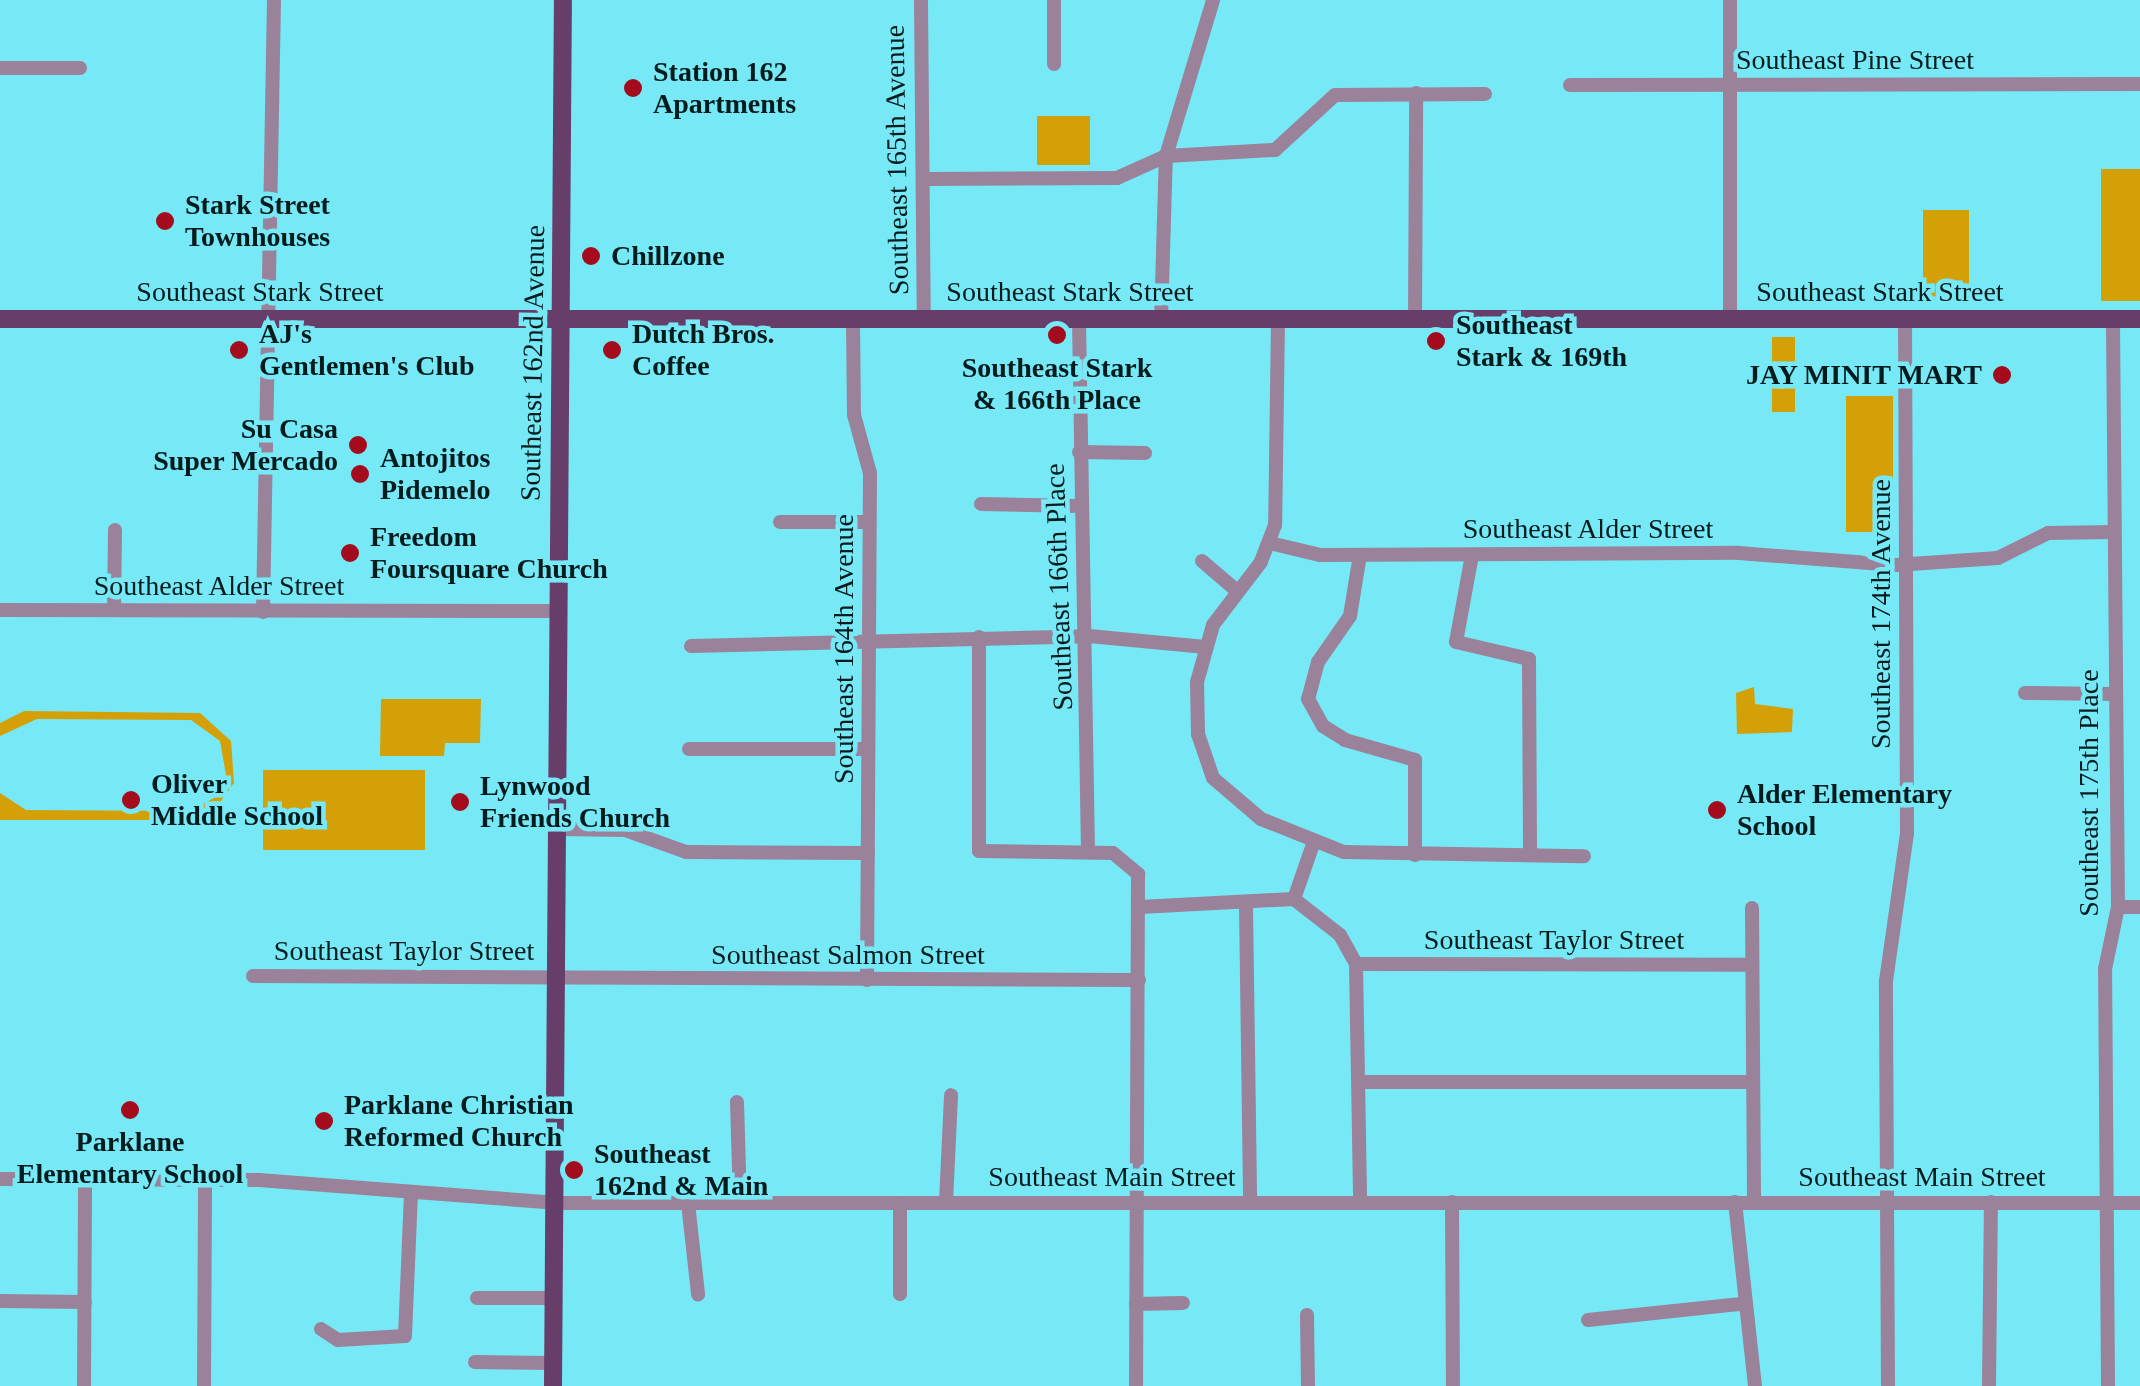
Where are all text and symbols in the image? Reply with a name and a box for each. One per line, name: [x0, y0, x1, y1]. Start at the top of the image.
street label: Southeast 165th Avenue: [878, 24, 916, 296]
street label: Southeast Pine Street: [1736, 43, 1974, 77]
place label: Station 162 Apartments: [653, 55, 796, 121]
marker: Station 162 Apartments: [622, 77, 644, 99]
place label: Stark Street Townhouses: [185, 188, 330, 254]
marker: Stark Street Townhouses: [154, 210, 176, 232]
street label: Southeast 162nd Avenue: [514, 224, 552, 502]
place label: Chillzone: [611, 239, 725, 273]
marker: Chillzone: [580, 245, 602, 267]
street label: Southeast Stark Street: [136, 275, 384, 309]
street label: Southeast Stark Street: [946, 275, 1194, 309]
street label: Southeast Stark Street: [1756, 275, 2004, 309]
place label: Southeast Stark & 169th: [1456, 308, 1627, 374]
place label: AJ's Gentlemen's Club: [259, 317, 474, 383]
place label: Dutch Bros. Coffee: [632, 317, 775, 383]
marker: Southeast Stark & 166th Place: [1046, 324, 1068, 346]
marker: Southeast Stark & 169th: [1425, 330, 1447, 352]
marker: AJ's Gentlemen's Club: [228, 339, 250, 361]
marker: Dutch Bros. Coffee: [601, 339, 623, 361]
place label: Southeast Stark & 166th Place: [962, 351, 1152, 417]
place label: JAY MINIT MART: [1744, 358, 1982, 392]
marker: JAY MINIT MART: [1991, 364, 2013, 386]
place label: Su Casa Super Mercado: [153, 412, 338, 478]
marker: Su Casa Super Mercado: [347, 434, 369, 456]
place label: Antojitos Pidemelo: [380, 441, 490, 507]
marker: Antojitos Pidemelo: [349, 463, 371, 485]
street label: Southeast 166th Place: [1038, 463, 1080, 711]
street label: Southeast 174th Avenue: [1864, 478, 1898, 750]
street label: Southeast Alder Street: [1462, 512, 1714, 546]
street label: Southeast 164th Avenue: [827, 513, 861, 785]
place label: Freedom Foursquare Church: [370, 520, 608, 586]
marker: Freedom Foursquare Church: [339, 542, 361, 564]
street label: Southeast Alder Street: [93, 569, 345, 603]
street label: Southeast 175th Place: [2072, 669, 2106, 917]
place label: Oliver Middle School: [151, 767, 323, 833]
place label: Lynwood Friends Church: [480, 769, 670, 835]
place label: Alder Elementary School: [1737, 777, 1952, 843]
marker: Oliver Middle School: [120, 789, 142, 811]
marker: Lynwood Friends Church: [449, 791, 471, 813]
marker: Alder Elementary School: [1706, 799, 1728, 821]
street label: Southeast Taylor Street: [1424, 923, 1684, 957]
street label: Southeast Taylor Street: [274, 934, 534, 968]
street label: Southeast Salmon Street: [711, 938, 985, 972]
place label: Parklane Christian Reformed Church: [344, 1088, 573, 1154]
marker: Parklane Elementary School: [119, 1099, 141, 1121]
marker: Parklane Christian Reformed Church: [313, 1110, 335, 1132]
place label: Parklane Elementary School: [17, 1125, 243, 1191]
place label: Southeast 162nd & Main: [594, 1137, 768, 1203]
marker: Southeast 162nd & Main: [563, 1159, 585, 1181]
street label: Southeast Main Street: [988, 1160, 1236, 1194]
street label: Southeast Main Street: [1798, 1160, 2046, 1194]

